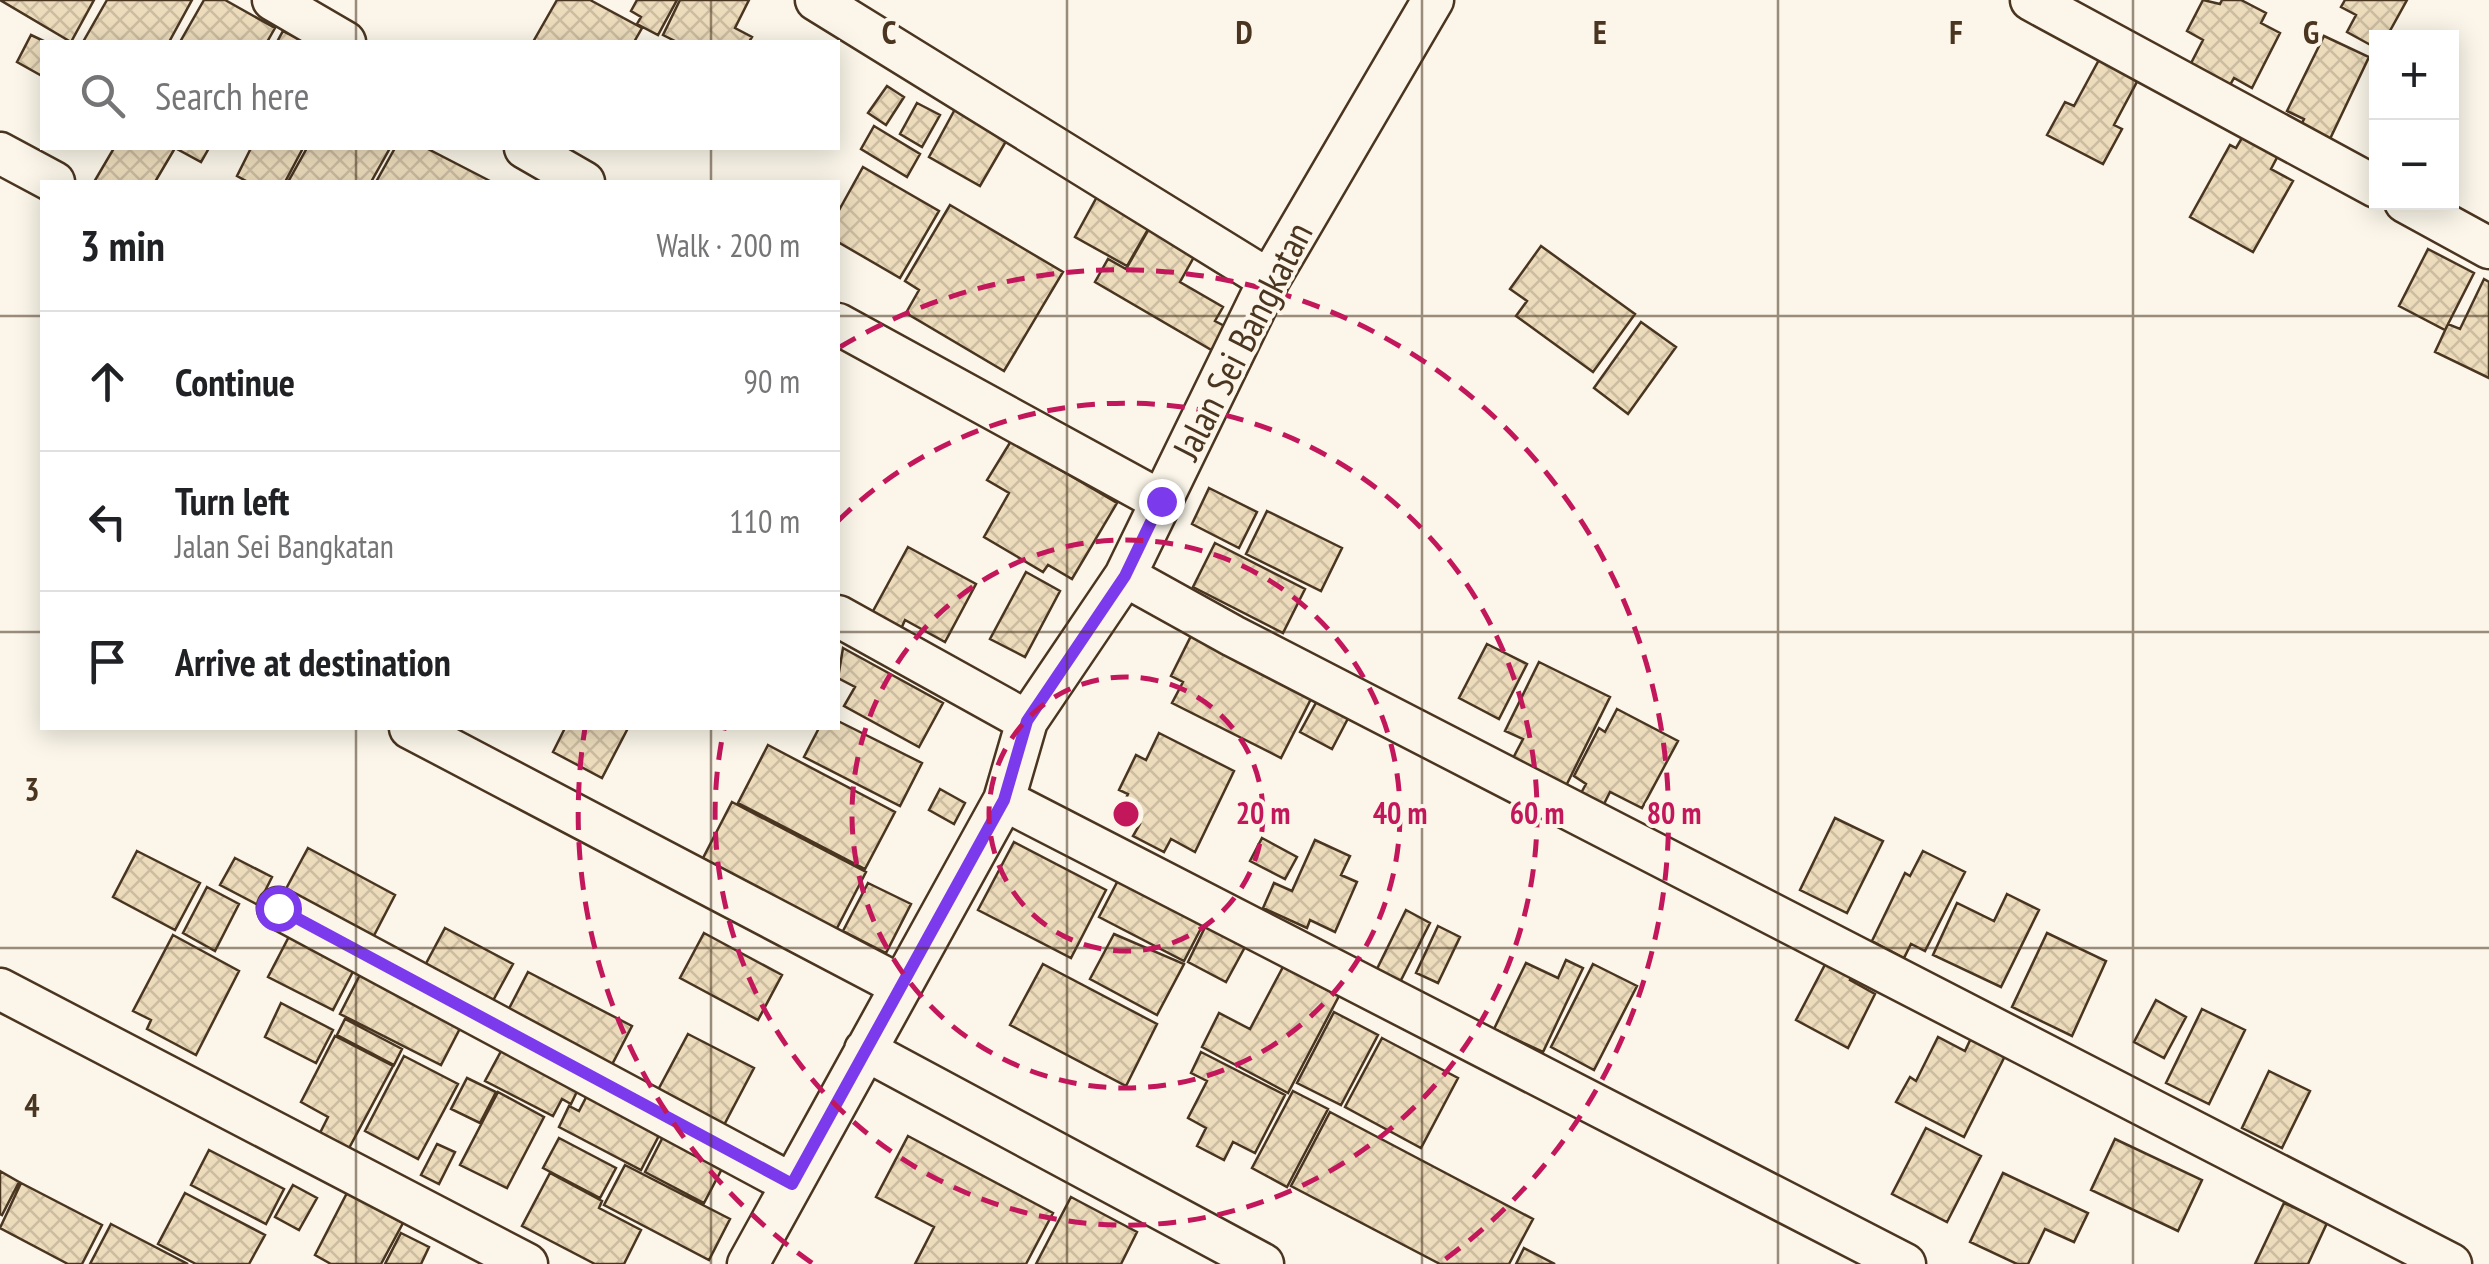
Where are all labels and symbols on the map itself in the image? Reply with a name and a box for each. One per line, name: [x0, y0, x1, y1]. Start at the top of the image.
text: C: [882, 11, 897, 53]
text: D: [1235, 11, 1253, 53]
text: E: [1593, 11, 1607, 53]
text: F: [1949, 11, 1963, 53]
text: G: [2303, 11, 2319, 53]
street label: Jalan Sei Bangkatan: [1160, 213, 1322, 468]
route end: [1139, 479, 1185, 525]
text: 3: [24, 768, 40, 810]
text: 20 m: [1236, 793, 1290, 832]
text: 40 m: [1373, 793, 1427, 832]
text: 60 m: [1510, 793, 1564, 832]
text: 80 m: [1647, 793, 1701, 832]
centre of rings: [1108, 796, 1144, 832]
route start: [256, 886, 302, 932]
text: 4: [24, 1084, 40, 1126]

